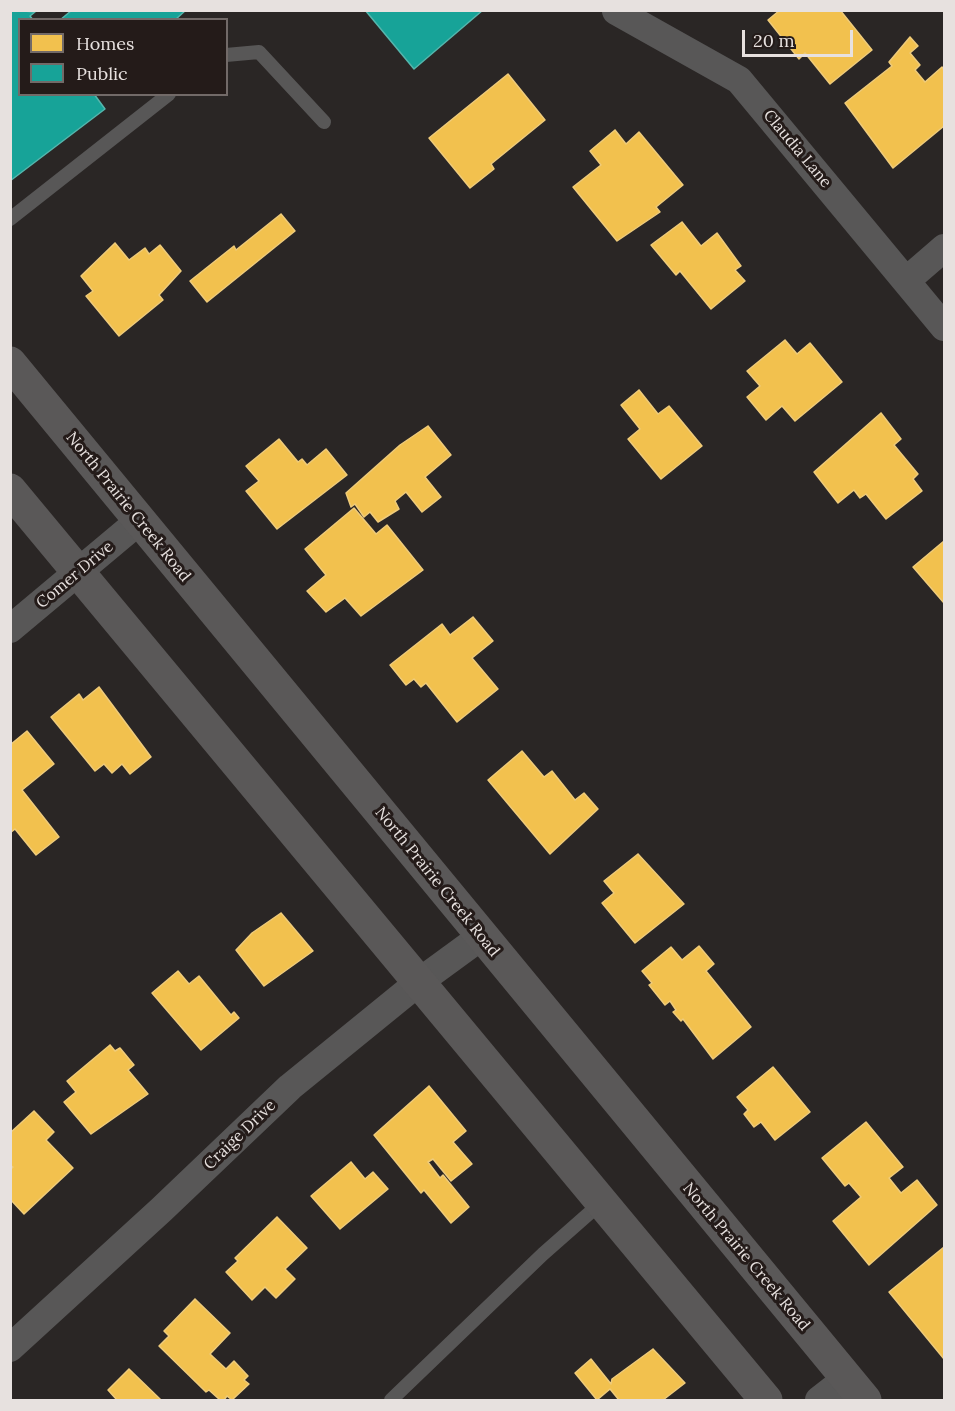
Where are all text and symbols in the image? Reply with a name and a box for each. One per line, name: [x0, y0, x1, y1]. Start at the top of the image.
legend: [18, 18, 228, 96]
scale bar: [745, 18, 856, 56]
text: 20 m: [753, 29, 795, 52]
text: Homes: [76, 32, 134, 55]
text: Public: [76, 62, 128, 85]
street label: Claudia Lane: [759, 106, 835, 192]
street label: North Prairie Creek Road: [62, 428, 194, 586]
street label: Comer Drive: [33, 537, 117, 613]
street label: North Prairie Creek Road: [371, 803, 503, 961]
street label: Craige Drive: [200, 1096, 280, 1174]
street label: North Prairie Creek Road: [678, 1179, 814, 1335]

